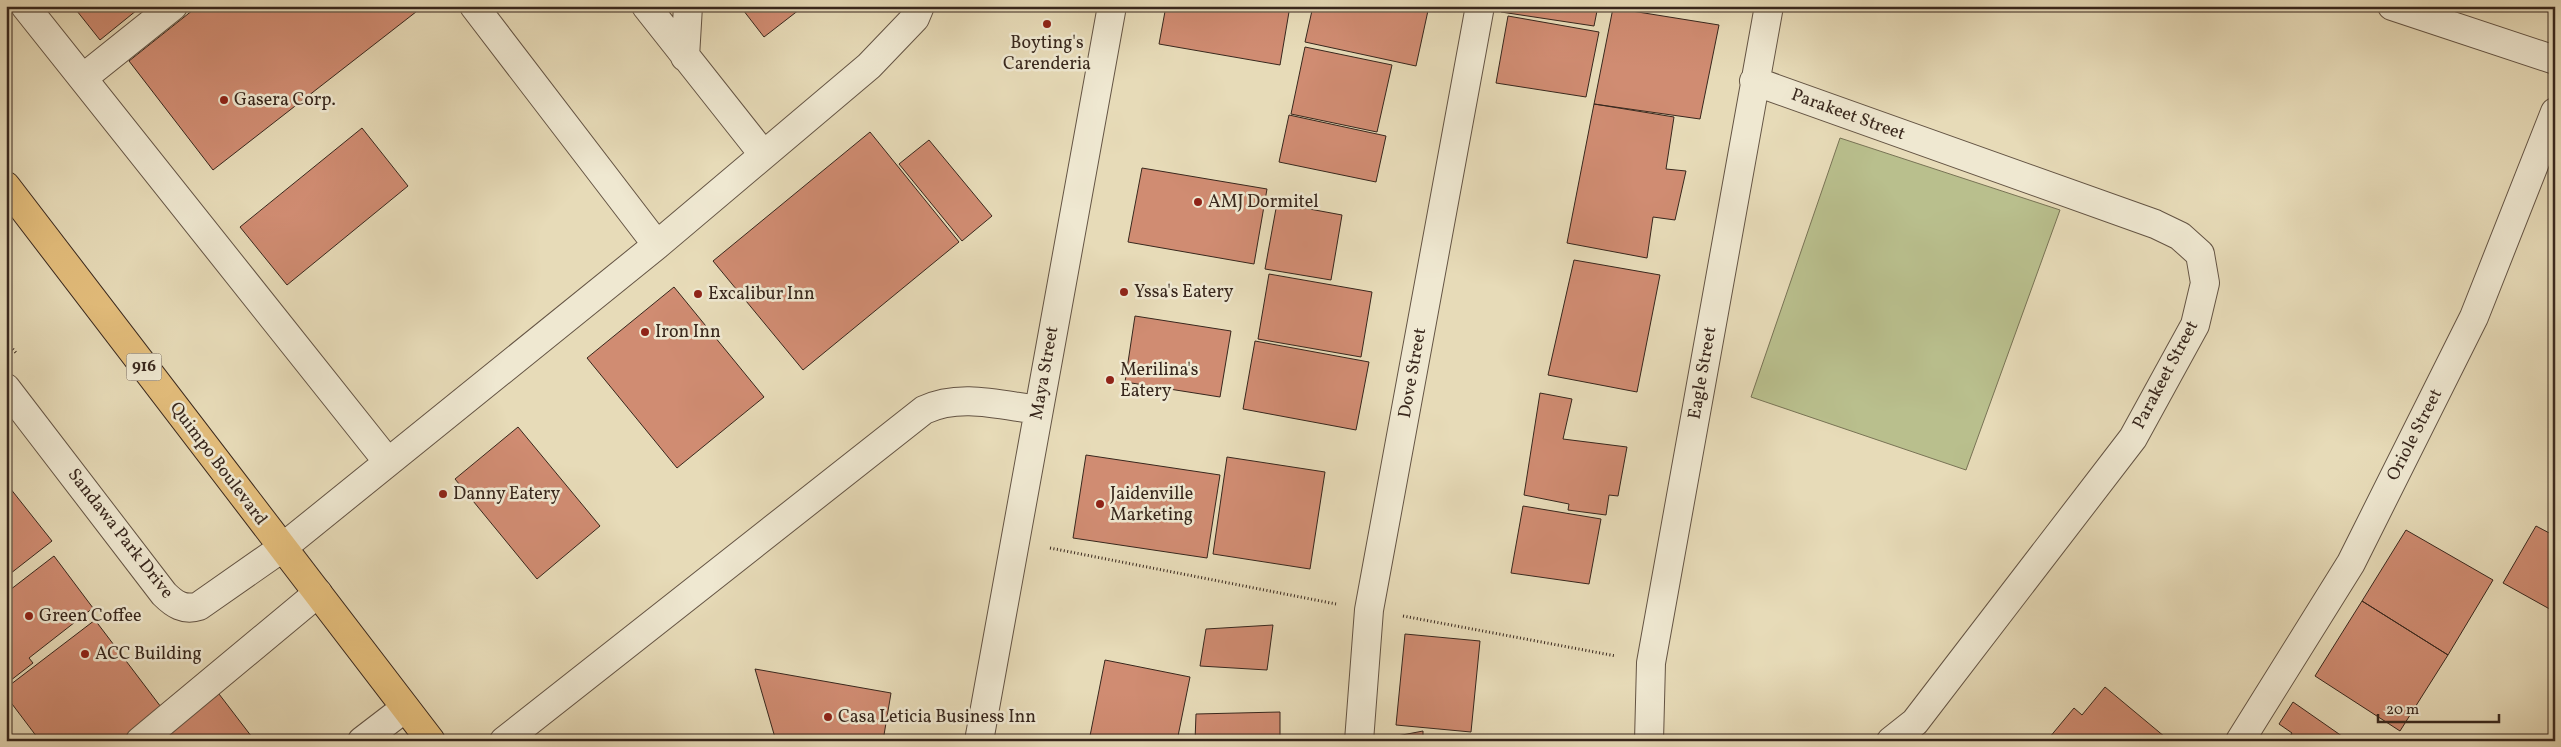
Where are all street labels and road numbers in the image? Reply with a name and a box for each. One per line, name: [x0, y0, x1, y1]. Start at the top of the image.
street label: Parakeet Street: [1788, 83, 1908, 147]
street label: Parakeet Street: [2127, 316, 2205, 434]
street label: Maya Street: [1024, 324, 1066, 422]
street label: Eagle Street: [1683, 325, 1723, 421]
street label: Dove Street: [1393, 326, 1433, 420]
road number: 916: [126, 354, 162, 381]
street label: Oriole Street: [2381, 385, 2449, 485]
street label: Quimpo Boulevard: [163, 397, 273, 531]
street label: Sandawa Park Drive: [61, 464, 179, 604]

